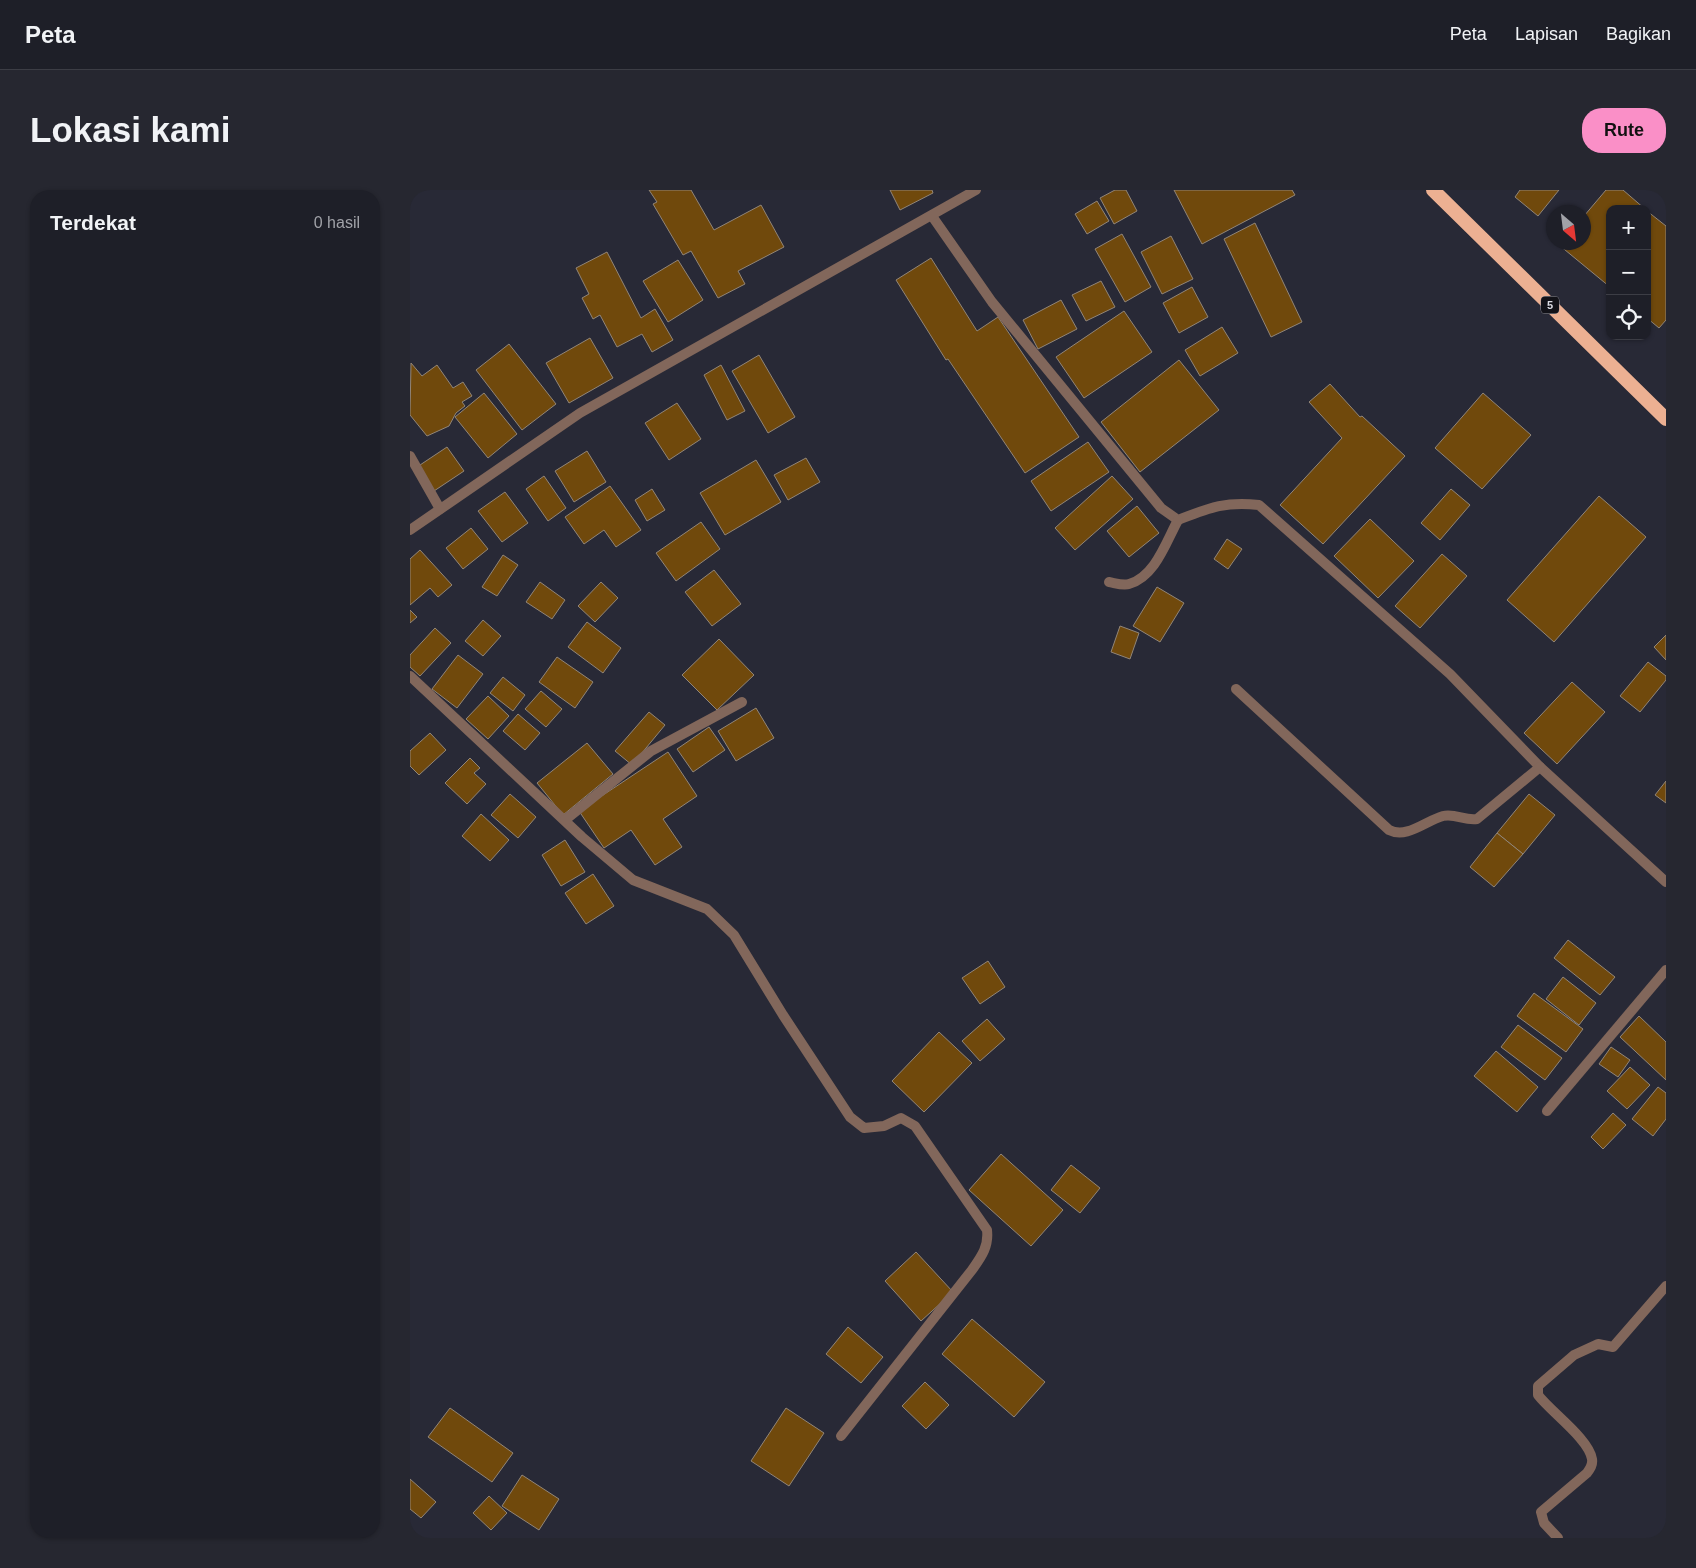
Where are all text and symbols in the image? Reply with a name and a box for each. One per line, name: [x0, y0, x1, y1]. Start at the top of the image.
text: Peta: [25, 21, 76, 48]
text: Peta: [1450, 24, 1487, 44]
text: Lapisan: [1515, 24, 1578, 44]
text: Bagikan: [1606, 24, 1671, 44]
button: Rute: [1582, 108, 1666, 153]
text: Lokasi kami: [30, 110, 230, 149]
north arrow: [1546, 205, 1591, 250]
map controls: [1606, 205, 1651, 340]
button: +: [1606, 205, 1651, 250]
text: Terdekat: [50, 211, 136, 234]
text: 0 hasil: [314, 214, 360, 231]
button: −: [1606, 250, 1651, 295]
button: locate: [1606, 295, 1651, 340]
road number: 5: [1541, 296, 1559, 314]

